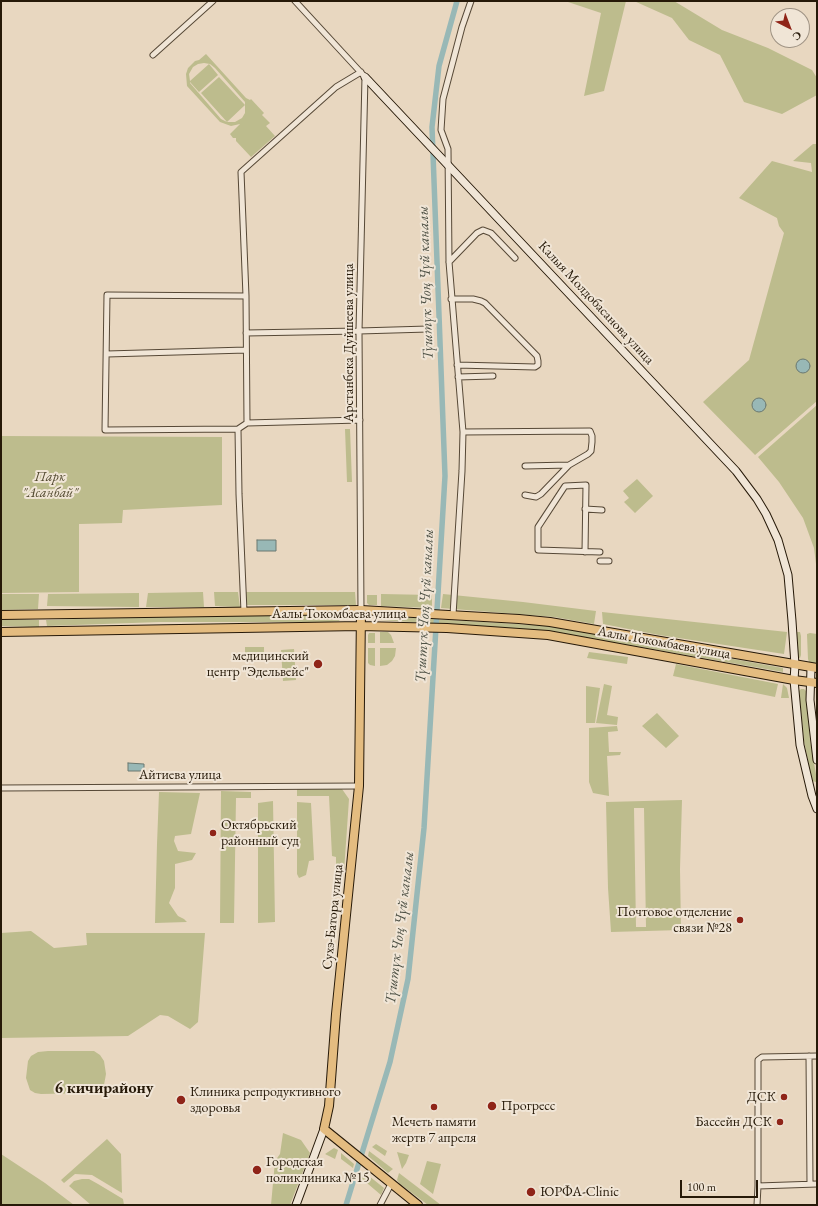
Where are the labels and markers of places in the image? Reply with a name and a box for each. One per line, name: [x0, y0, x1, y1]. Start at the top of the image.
place label: медицинский центр "Эдельвейс": [207, 648, 309, 680]
marker: медицинский центр "Эдельвейс": [312, 658, 324, 670]
place label: Октябрьский районный суд: [221, 817, 299, 850]
marker: Октябрьский районный суд: [208, 828, 218, 838]
place label: Почтовое отделение связи №28: [617, 904, 732, 936]
marker: Почтовое отделение связи №28: [735, 915, 745, 925]
place label: Клиника репродуктивного здоровья: [190, 1084, 341, 1116]
place label: ДСК: [747, 1089, 776, 1105]
marker: ДСК: [779, 1092, 789, 1102]
marker: Клиника репродуктивного здоровья: [175, 1094, 187, 1106]
place label: Прогресс: [501, 1098, 555, 1114]
marker: Прогресс: [486, 1100, 498, 1112]
marker: Мечеть памяти жертв 7 апреля: [429, 1102, 439, 1112]
place label: Мечеть памяти жертв 7 апреля: [392, 1114, 476, 1146]
place label: Бассейн ДСК: [695, 1114, 772, 1130]
marker: Бассейн ДСК: [775, 1117, 785, 1127]
place label: Городская поликлиника №15: [266, 1154, 370, 1186]
marker: Городская поликлиника №15: [251, 1164, 263, 1176]
place label: ЮРФА-Clinic: [540, 1184, 619, 1200]
marker: ЮРФА-Clinic: [525, 1186, 537, 1198]

